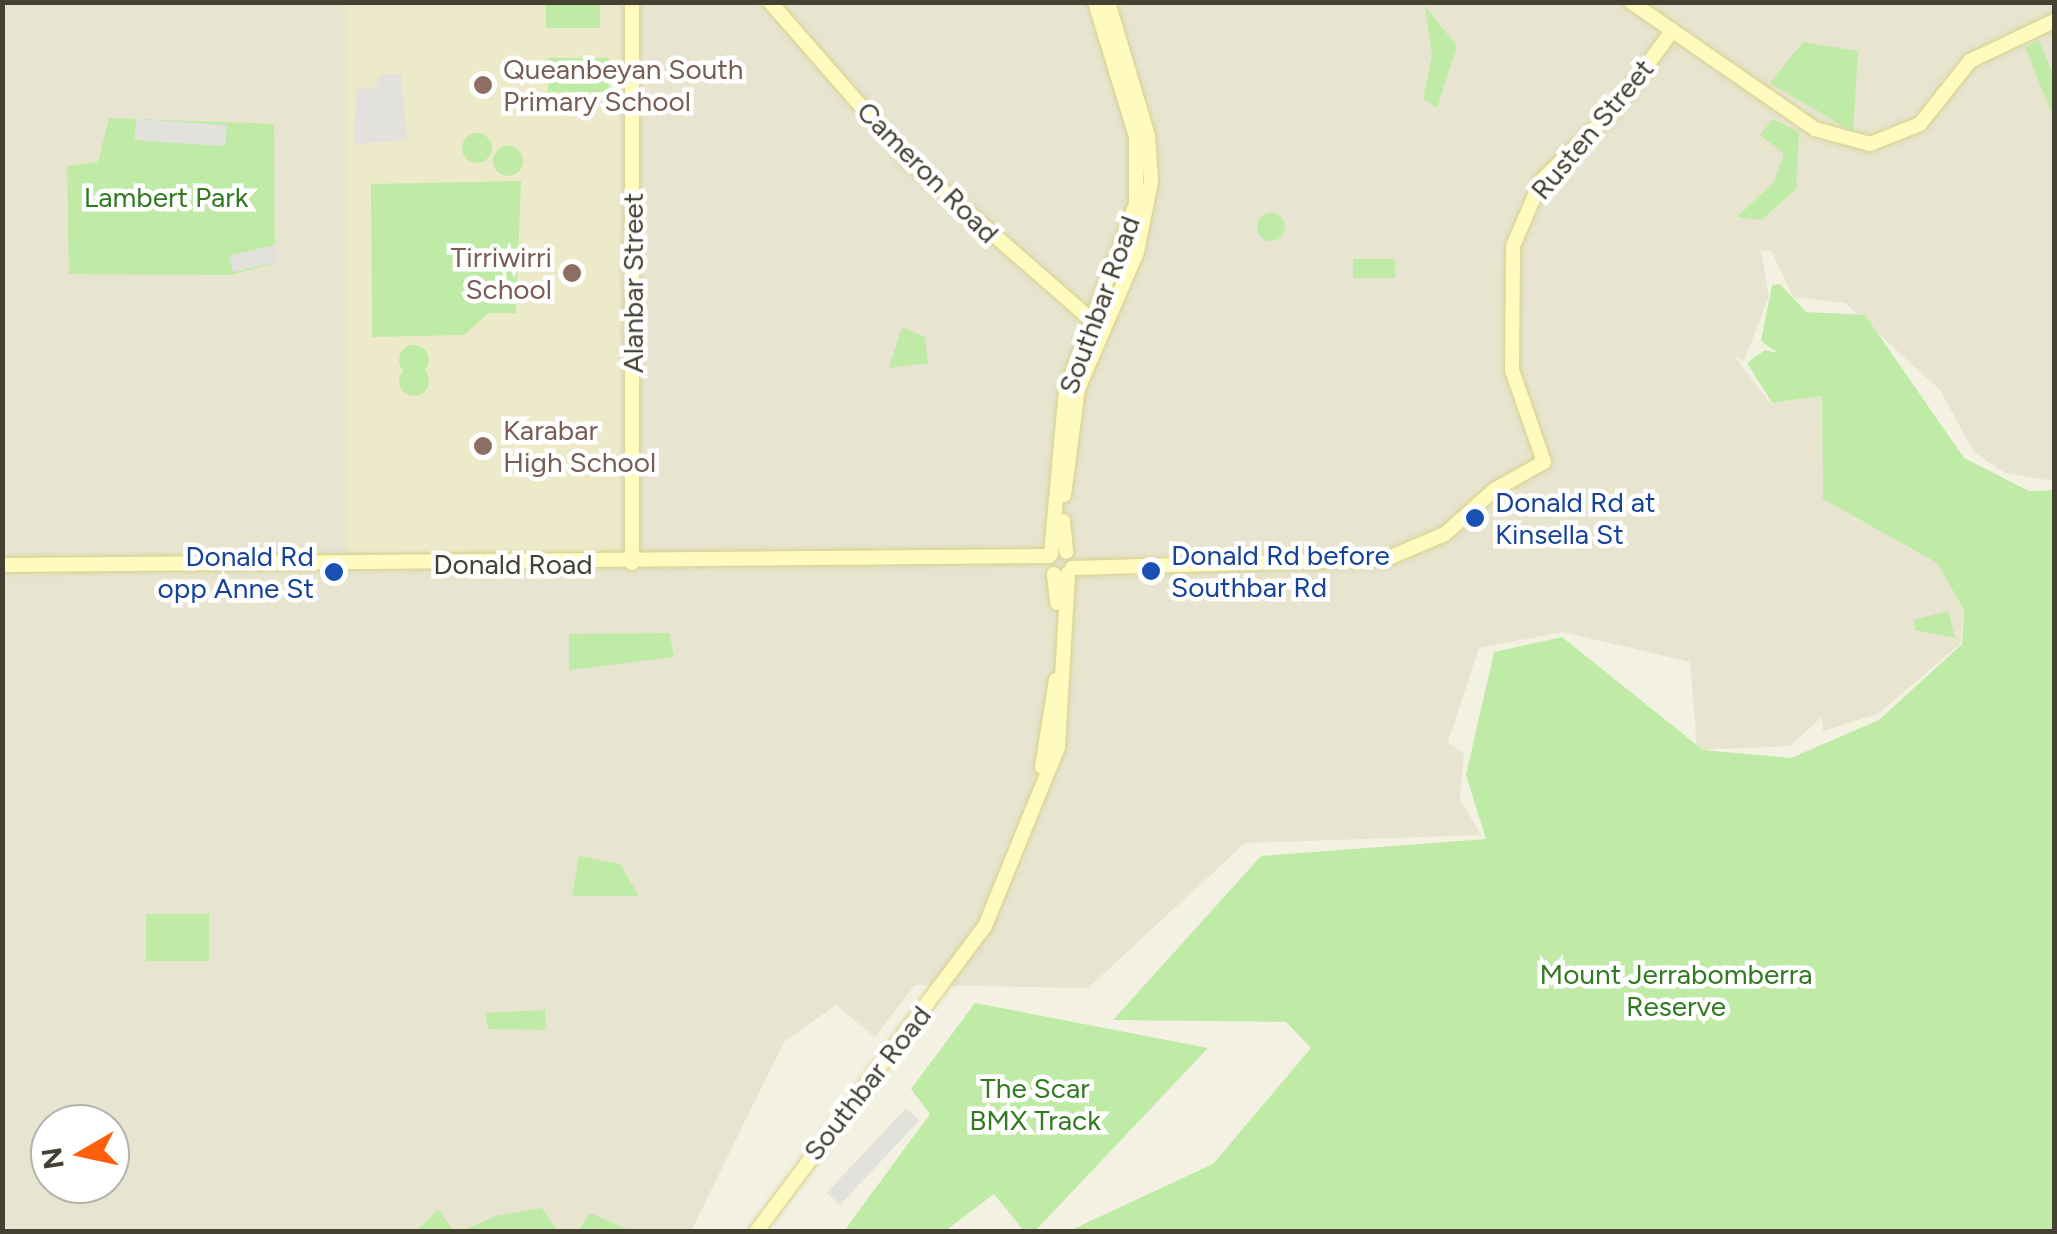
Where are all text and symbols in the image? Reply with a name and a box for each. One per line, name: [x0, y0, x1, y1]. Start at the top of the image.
place label: Queanbeyan South Primary School: [503, 52, 743, 118]
street label: Rusten Street: [1524, 52, 1660, 206]
marker: Queanbeyan South Primary School: [472, 74, 494, 96]
street label: Cameron Road: [850, 94, 1006, 250]
park label: Lambert Park: [84, 180, 248, 214]
street label: Alanbar Street: [616, 193, 650, 373]
street label: Southbar Road: [1051, 211, 1147, 399]
place label: Tirriwirri School: [451, 240, 552, 306]
marker: Tirriwirri School: [561, 262, 583, 284]
place label: Karabar High School: [503, 413, 656, 479]
marker: Karabar High School: [472, 435, 494, 457]
place label: Donald Rd at Kinsella St: [1495, 485, 1656, 551]
marker: Donald Rd at Kinsella St: [1464, 507, 1486, 529]
place label: Donald Rd before Southbar Rd: [1171, 538, 1390, 604]
place label: Donald Rd opp Anne St: [158, 539, 314, 605]
street label: Donald Road: [433, 547, 593, 581]
marker: Donald Rd before Southbar Rd: [1140, 560, 1162, 582]
marker: Donald Rd opp Anne St: [323, 561, 345, 583]
park label: Mount Jerrabomberra Reserve: [1540, 957, 1812, 1023]
street label: Southbar Road: [796, 999, 938, 1167]
park label: The Scar BMX Track: [969, 1071, 1101, 1137]
north arrow: [30, 1104, 130, 1204]
text: N: [34, 1145, 71, 1172]

